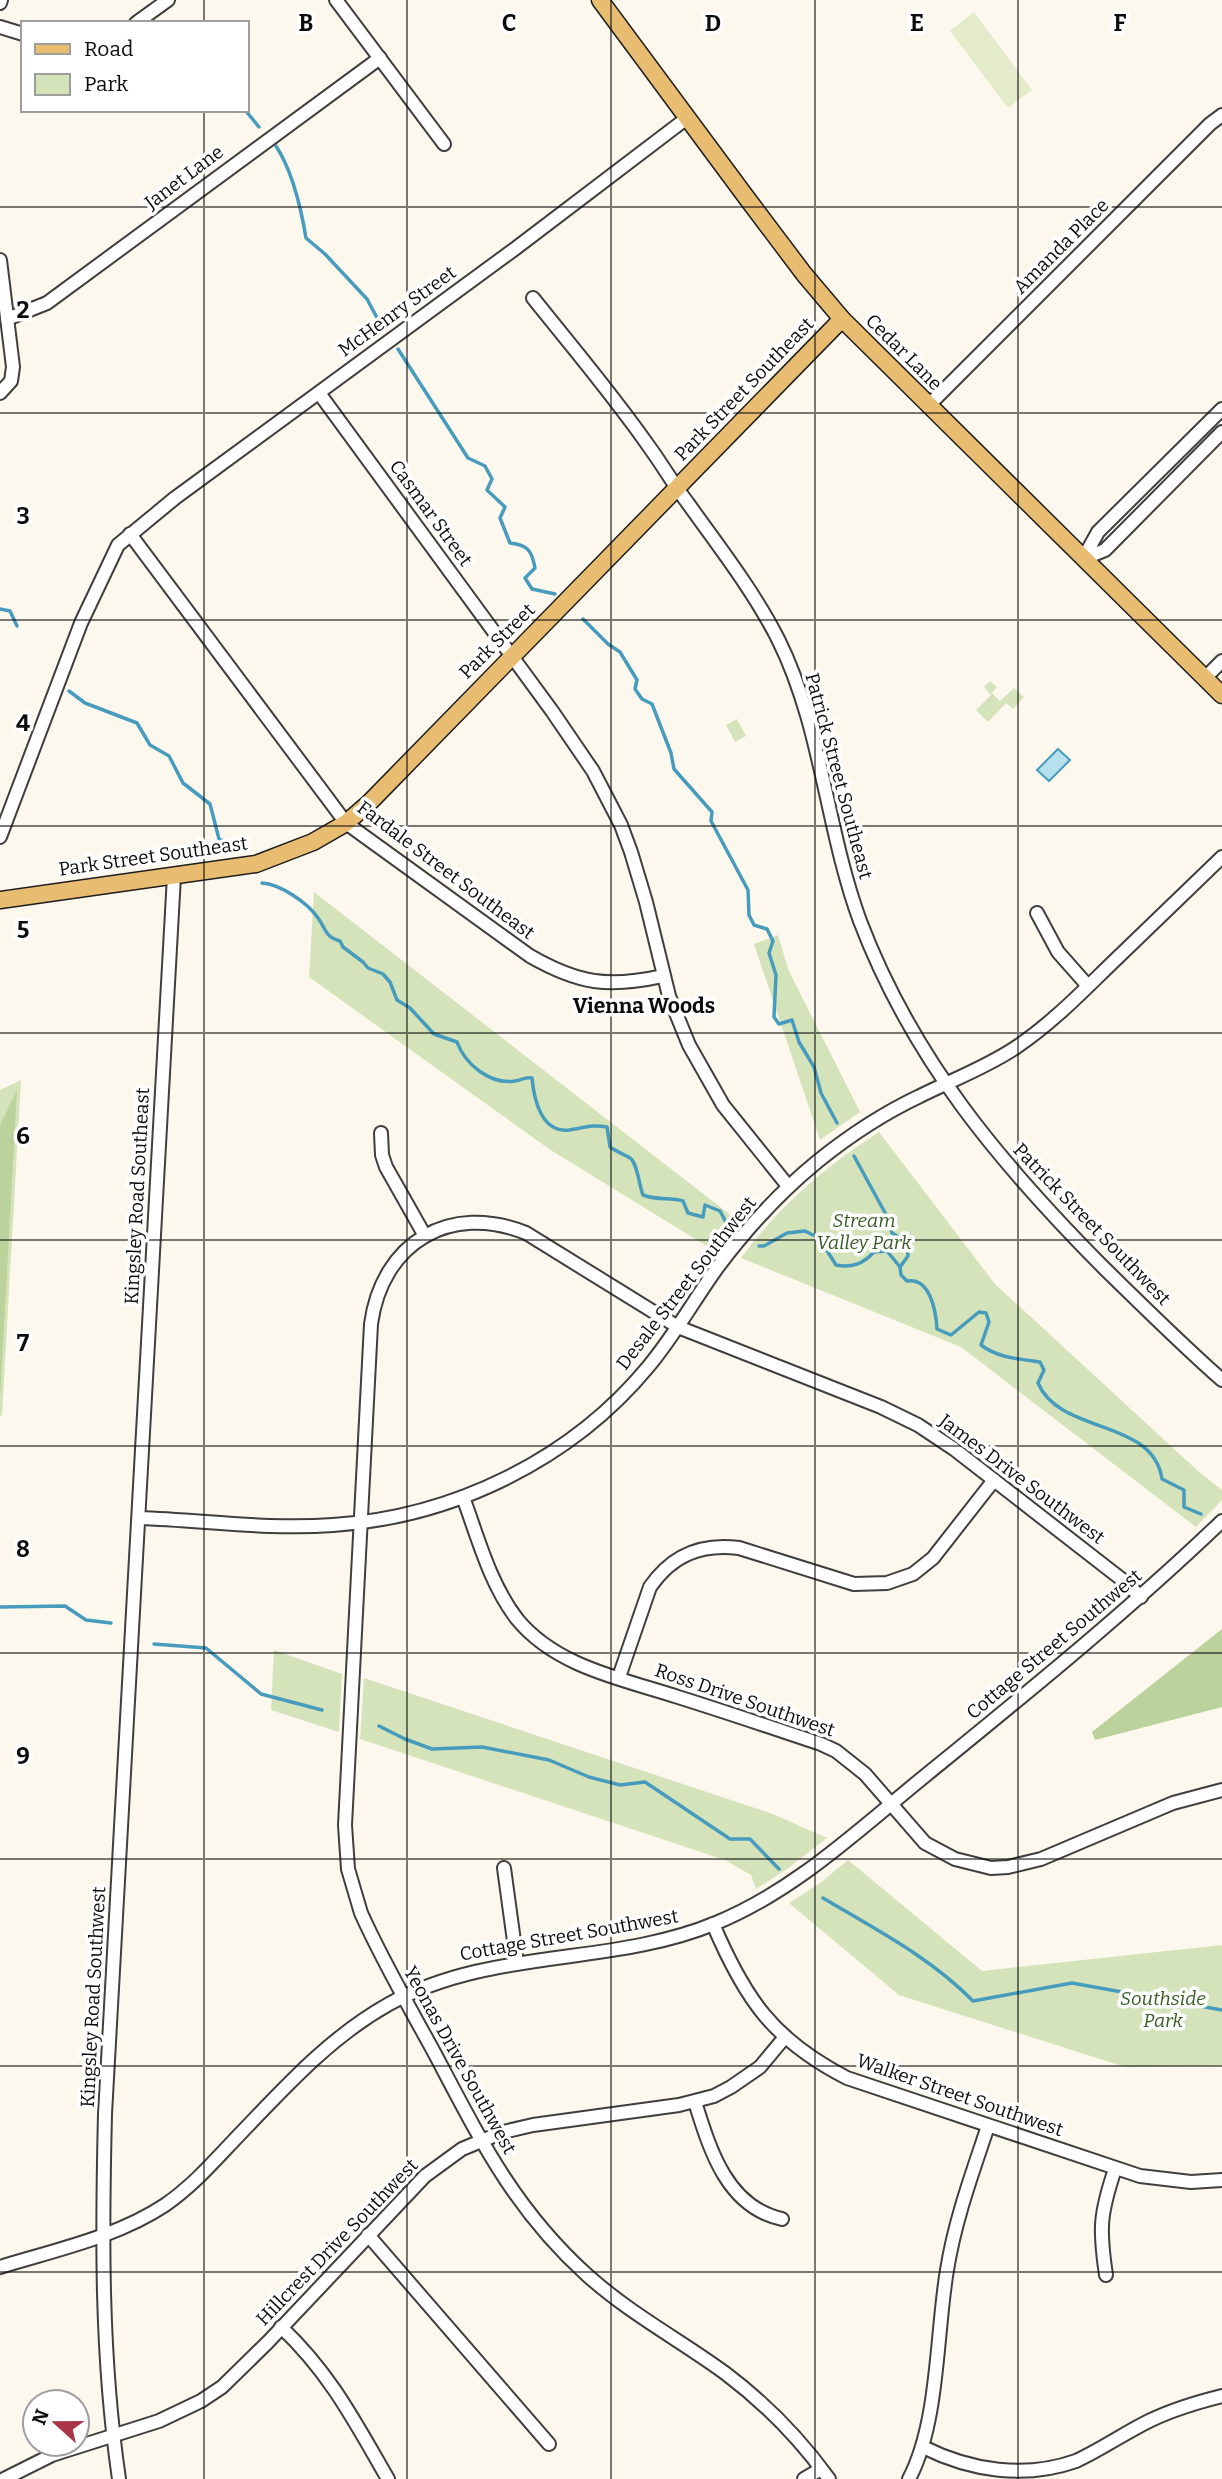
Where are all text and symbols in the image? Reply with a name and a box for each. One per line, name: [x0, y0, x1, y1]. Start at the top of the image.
text: B: [299, 9, 313, 37]
text: C: [502, 9, 516, 37]
text: D: [705, 9, 721, 37]
text: E: [910, 9, 924, 37]
text: F: [1114, 9, 1127, 37]
legend: [21, 21, 248, 112]
text: Road: [84, 36, 133, 62]
text: Park: [84, 71, 128, 97]
street label: Janet Lane: [139, 140, 228, 215]
street label: Amanda Place: [1009, 194, 1113, 298]
street label: McHenry Street: [334, 261, 460, 361]
text: 2: [17, 296, 30, 324]
street label: Cedar Lane: [861, 309, 947, 395]
street label: Park Street Southeast: [670, 312, 818, 465]
street label: Casmar Street: [385, 455, 477, 571]
text: 3: [16, 502, 30, 530]
street label: Park Street: [454, 598, 540, 684]
street label: Patrick Street Southeast: [800, 670, 878, 882]
text: 4: [16, 709, 30, 737]
street label: Fardale Street Southeast: [353, 796, 539, 944]
street label: Park Street Southeast: [57, 831, 249, 881]
text: 5: [17, 916, 29, 944]
district label: Vienna Woods: [573, 993, 715, 1019]
street label: Kingsley Road Southeast: [120, 1087, 154, 1305]
text: 6: [16, 1122, 30, 1150]
street label: Patrick Street Southwest: [1009, 1138, 1176, 1310]
street label: Desale Street Southwest: [611, 1192, 761, 1374]
park label: Stream Valley Park: [816, 1209, 912, 1254]
text: 7: [17, 1329, 30, 1357]
street label: James Drive Southwest: [934, 1409, 1109, 1549]
text: 8: [16, 1535, 30, 1563]
street label: Cottage Street Southwest: [962, 1564, 1146, 1724]
street label: Ross Drive Southwest: [652, 1658, 838, 1742]
text: 9: [16, 1742, 30, 1770]
street label: Kingsley Road Southwest: [76, 1886, 110, 2108]
street label: Cottage Street Southwest: [458, 1904, 680, 1966]
street label: Yeonas Drive Southwest: [399, 1962, 521, 2158]
park label: Southside Park: [1120, 1987, 1206, 2032]
street label: Walker Street Southwest: [854, 2049, 1066, 2141]
street label: Hillcrest Drive Southwest: [251, 2154, 423, 2330]
north arrow: [21, 2388, 91, 2458]
text: N: [27, 2406, 54, 2428]

